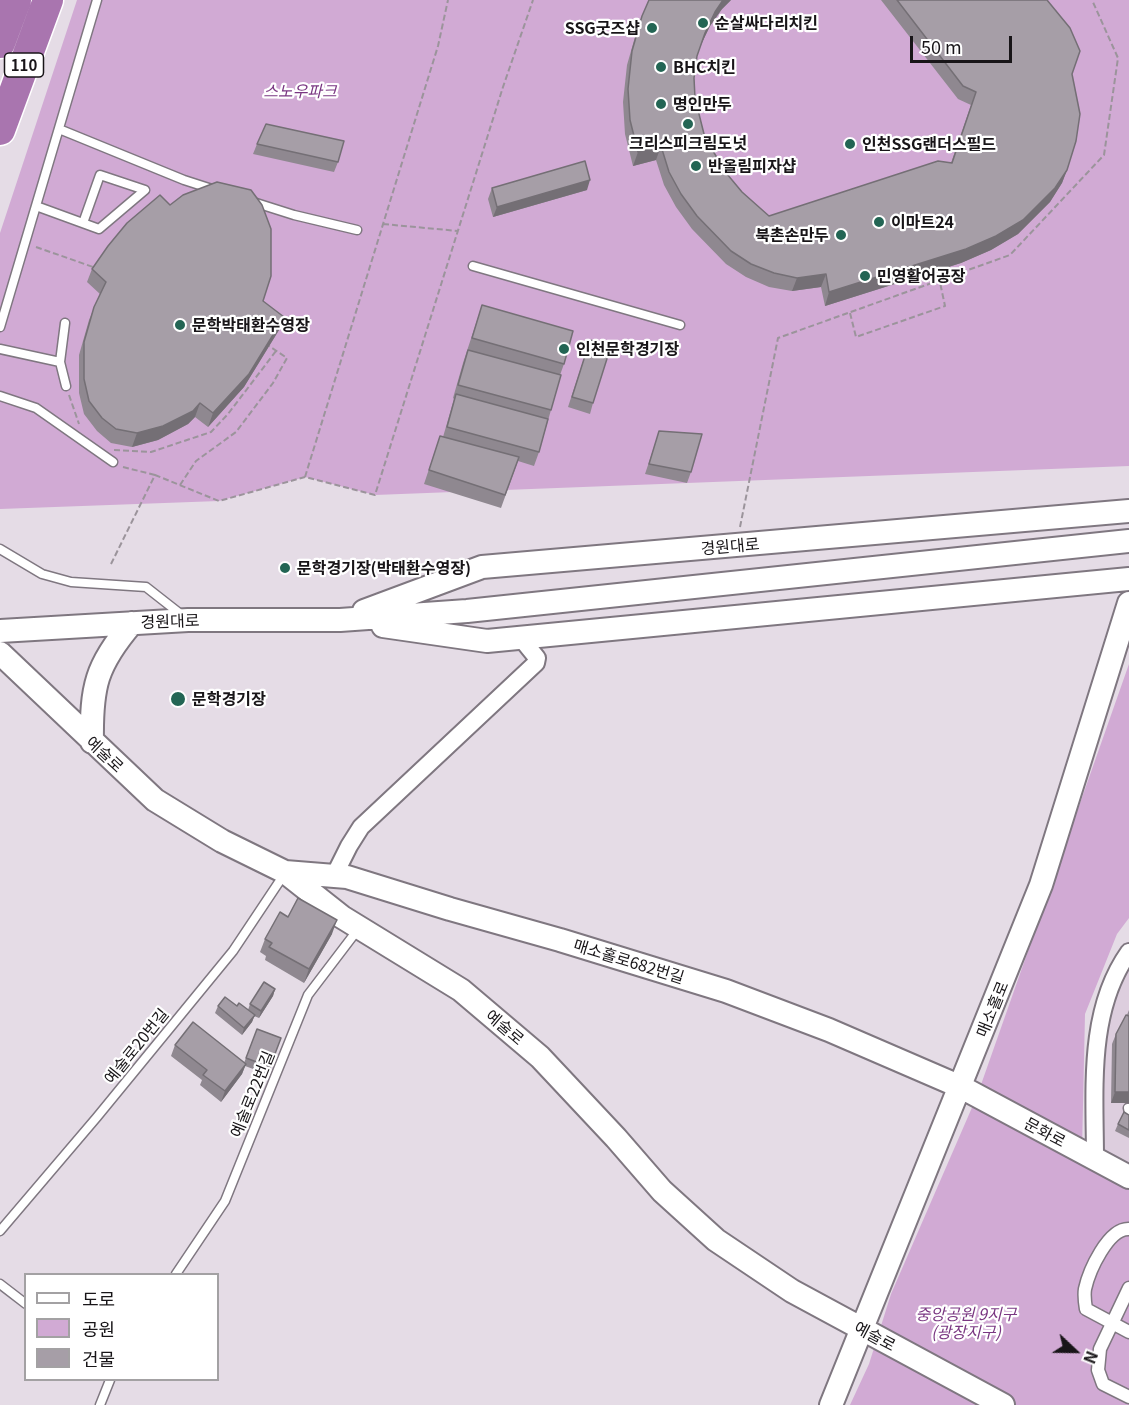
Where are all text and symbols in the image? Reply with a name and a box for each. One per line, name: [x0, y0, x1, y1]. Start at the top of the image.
place label: 순살싸다리치킨: [715, 13, 818, 33]
marker: 순살싸다리치킨: [696, 16, 710, 30]
place label: SSG굿즈샵: [565, 18, 640, 38]
marker: SSG굿즈샵: [645, 21, 659, 35]
scale bar: [913, 24, 1015, 62]
text: 50 m: [921, 33, 962, 59]
road number: 110: [4, 53, 44, 77]
place label: BHC치킨: [673, 57, 736, 77]
marker: BHC치킨: [654, 60, 668, 74]
park label: 스노우파크: [263, 81, 337, 101]
place label: 명인만두: [673, 94, 732, 114]
marker: 명인만두: [654, 97, 668, 111]
marker: 크리스피크림도넛: [681, 117, 695, 131]
place label: 크리스피크림도넛: [629, 133, 747, 153]
place label: 인천SSG랜더스필드: [862, 134, 996, 154]
marker: 인천SSG랜더스필드: [843, 137, 857, 151]
place label: 반올림피자샵: [708, 156, 796, 176]
marker: 반올림피자샵: [689, 159, 703, 173]
place label: 이마트24: [891, 212, 954, 232]
marker: 이마트24: [872, 215, 886, 229]
place label: 북촌손만두: [755, 225, 829, 245]
marker: 북촌손만두: [834, 228, 848, 242]
place label: 민영활어공장: [877, 266, 965, 286]
marker: 민영활어공장: [858, 269, 872, 283]
place label: 문학박태환수영장: [192, 315, 310, 335]
marker: 문학박태환수영장: [173, 318, 187, 332]
place label: 인천문학경기장: [576, 339, 679, 359]
marker: 인천문학경기장: [557, 342, 571, 356]
street label: 경원대로: [700, 534, 760, 558]
place label: 문학경기장(박태환수영장): [297, 558, 471, 578]
marker: 문학경기장(박태환수영장): [278, 561, 292, 575]
street label: 경원대로: [140, 610, 200, 632]
place label: 문학경기장: [192, 689, 266, 709]
marker: 문학경기장: [169, 690, 187, 708]
street label: 예술로: [82, 732, 128, 776]
street label: 매소홀로682번길: [571, 935, 687, 987]
street label: 매소홀로: [972, 978, 1012, 1040]
street label: 예술로20번길: [100, 1004, 172, 1088]
street label: 예술로: [482, 1005, 528, 1049]
street label: 예술로22번길: [226, 1048, 278, 1140]
street label: 문화로: [1021, 1113, 1069, 1151]
legend: [24, 1273, 219, 1381]
text: 도로: [82, 1285, 115, 1311]
park label: 중앙공원 9지구 (광장지구): [916, 1304, 1016, 1342]
text: 공원: [82, 1315, 115, 1341]
street label: 예술로: [851, 1317, 899, 1355]
north arrow: [1045, 1321, 1105, 1381]
text: 건물: [82, 1345, 115, 1371]
text: N: [1078, 1348, 1105, 1368]

